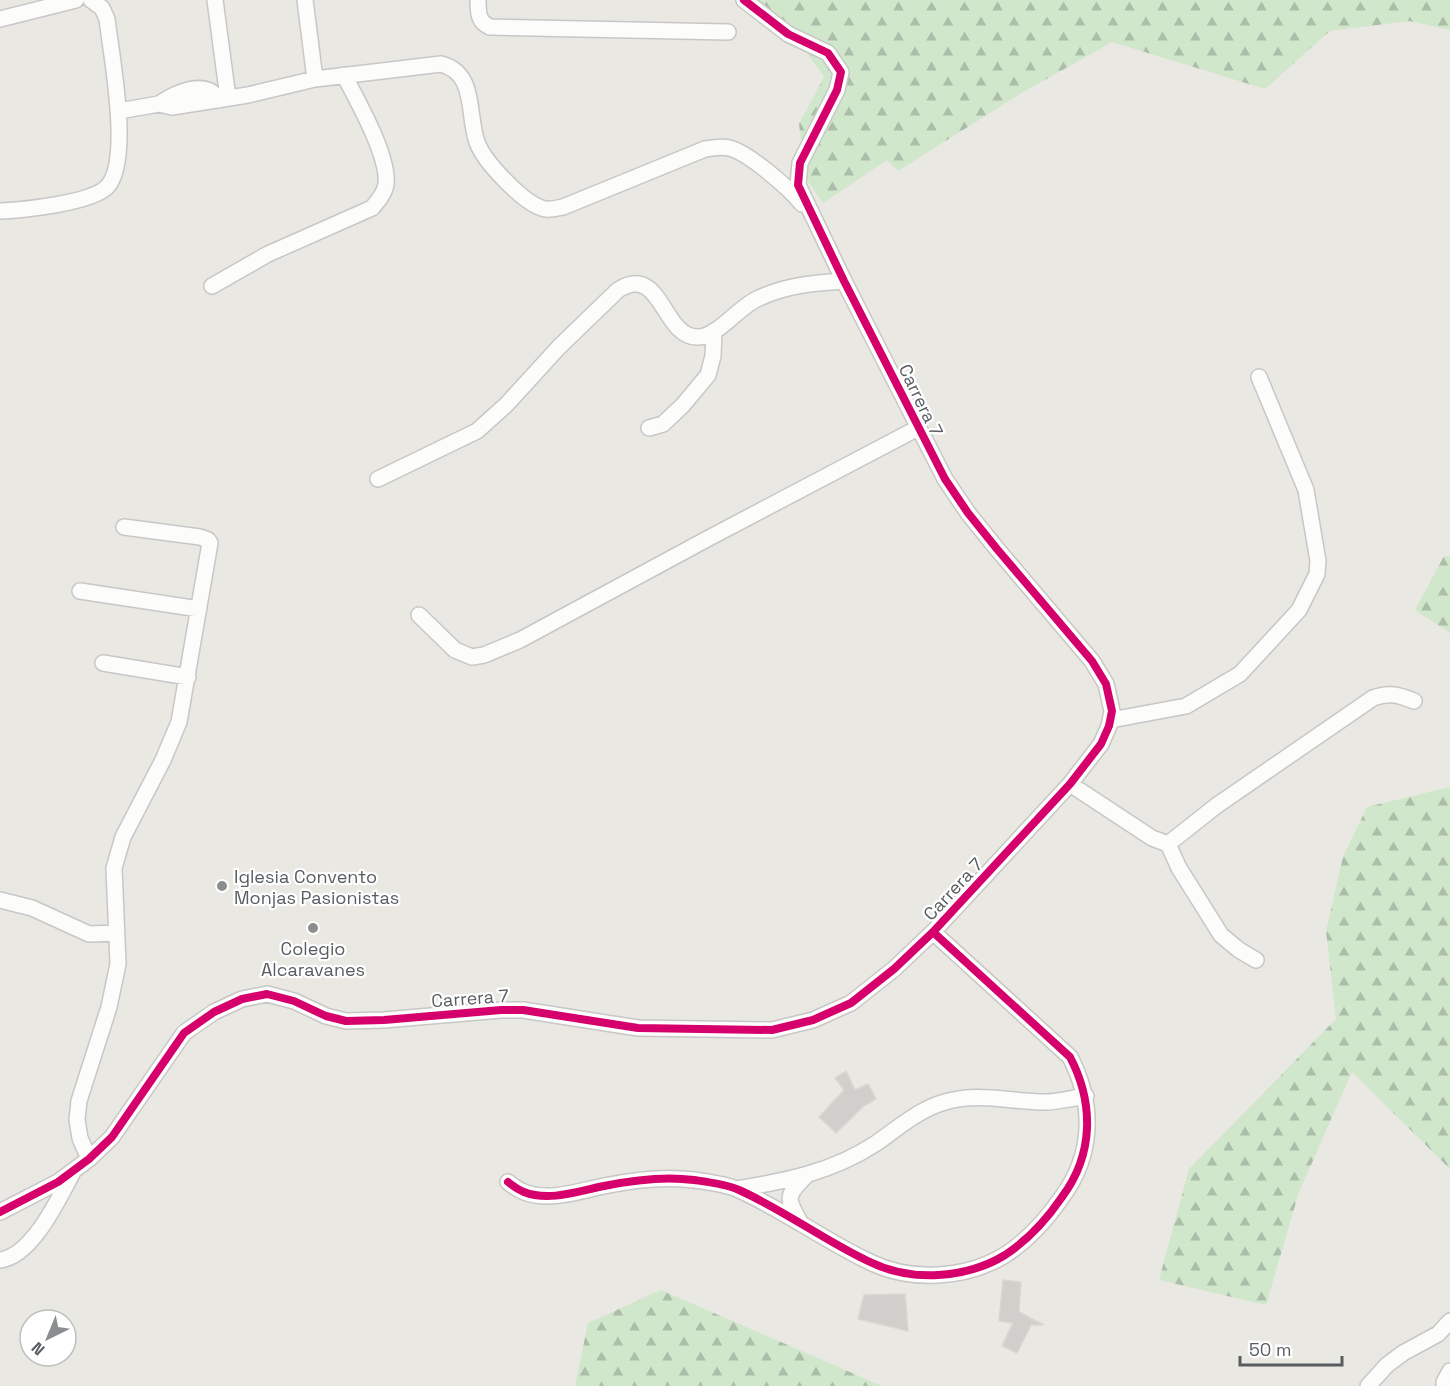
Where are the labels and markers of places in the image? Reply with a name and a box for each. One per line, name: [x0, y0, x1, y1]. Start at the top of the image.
place label: Iglesia Convento Monjas Pasionistas: [234, 865, 399, 909]
marker: Iglesia Convento Monjas Pasionistas: [215, 879, 229, 893]
marker: Colegio Alcaravanes: [306, 921, 320, 935]
place label: Colegio Alcaravanes: [261, 937, 365, 981]

